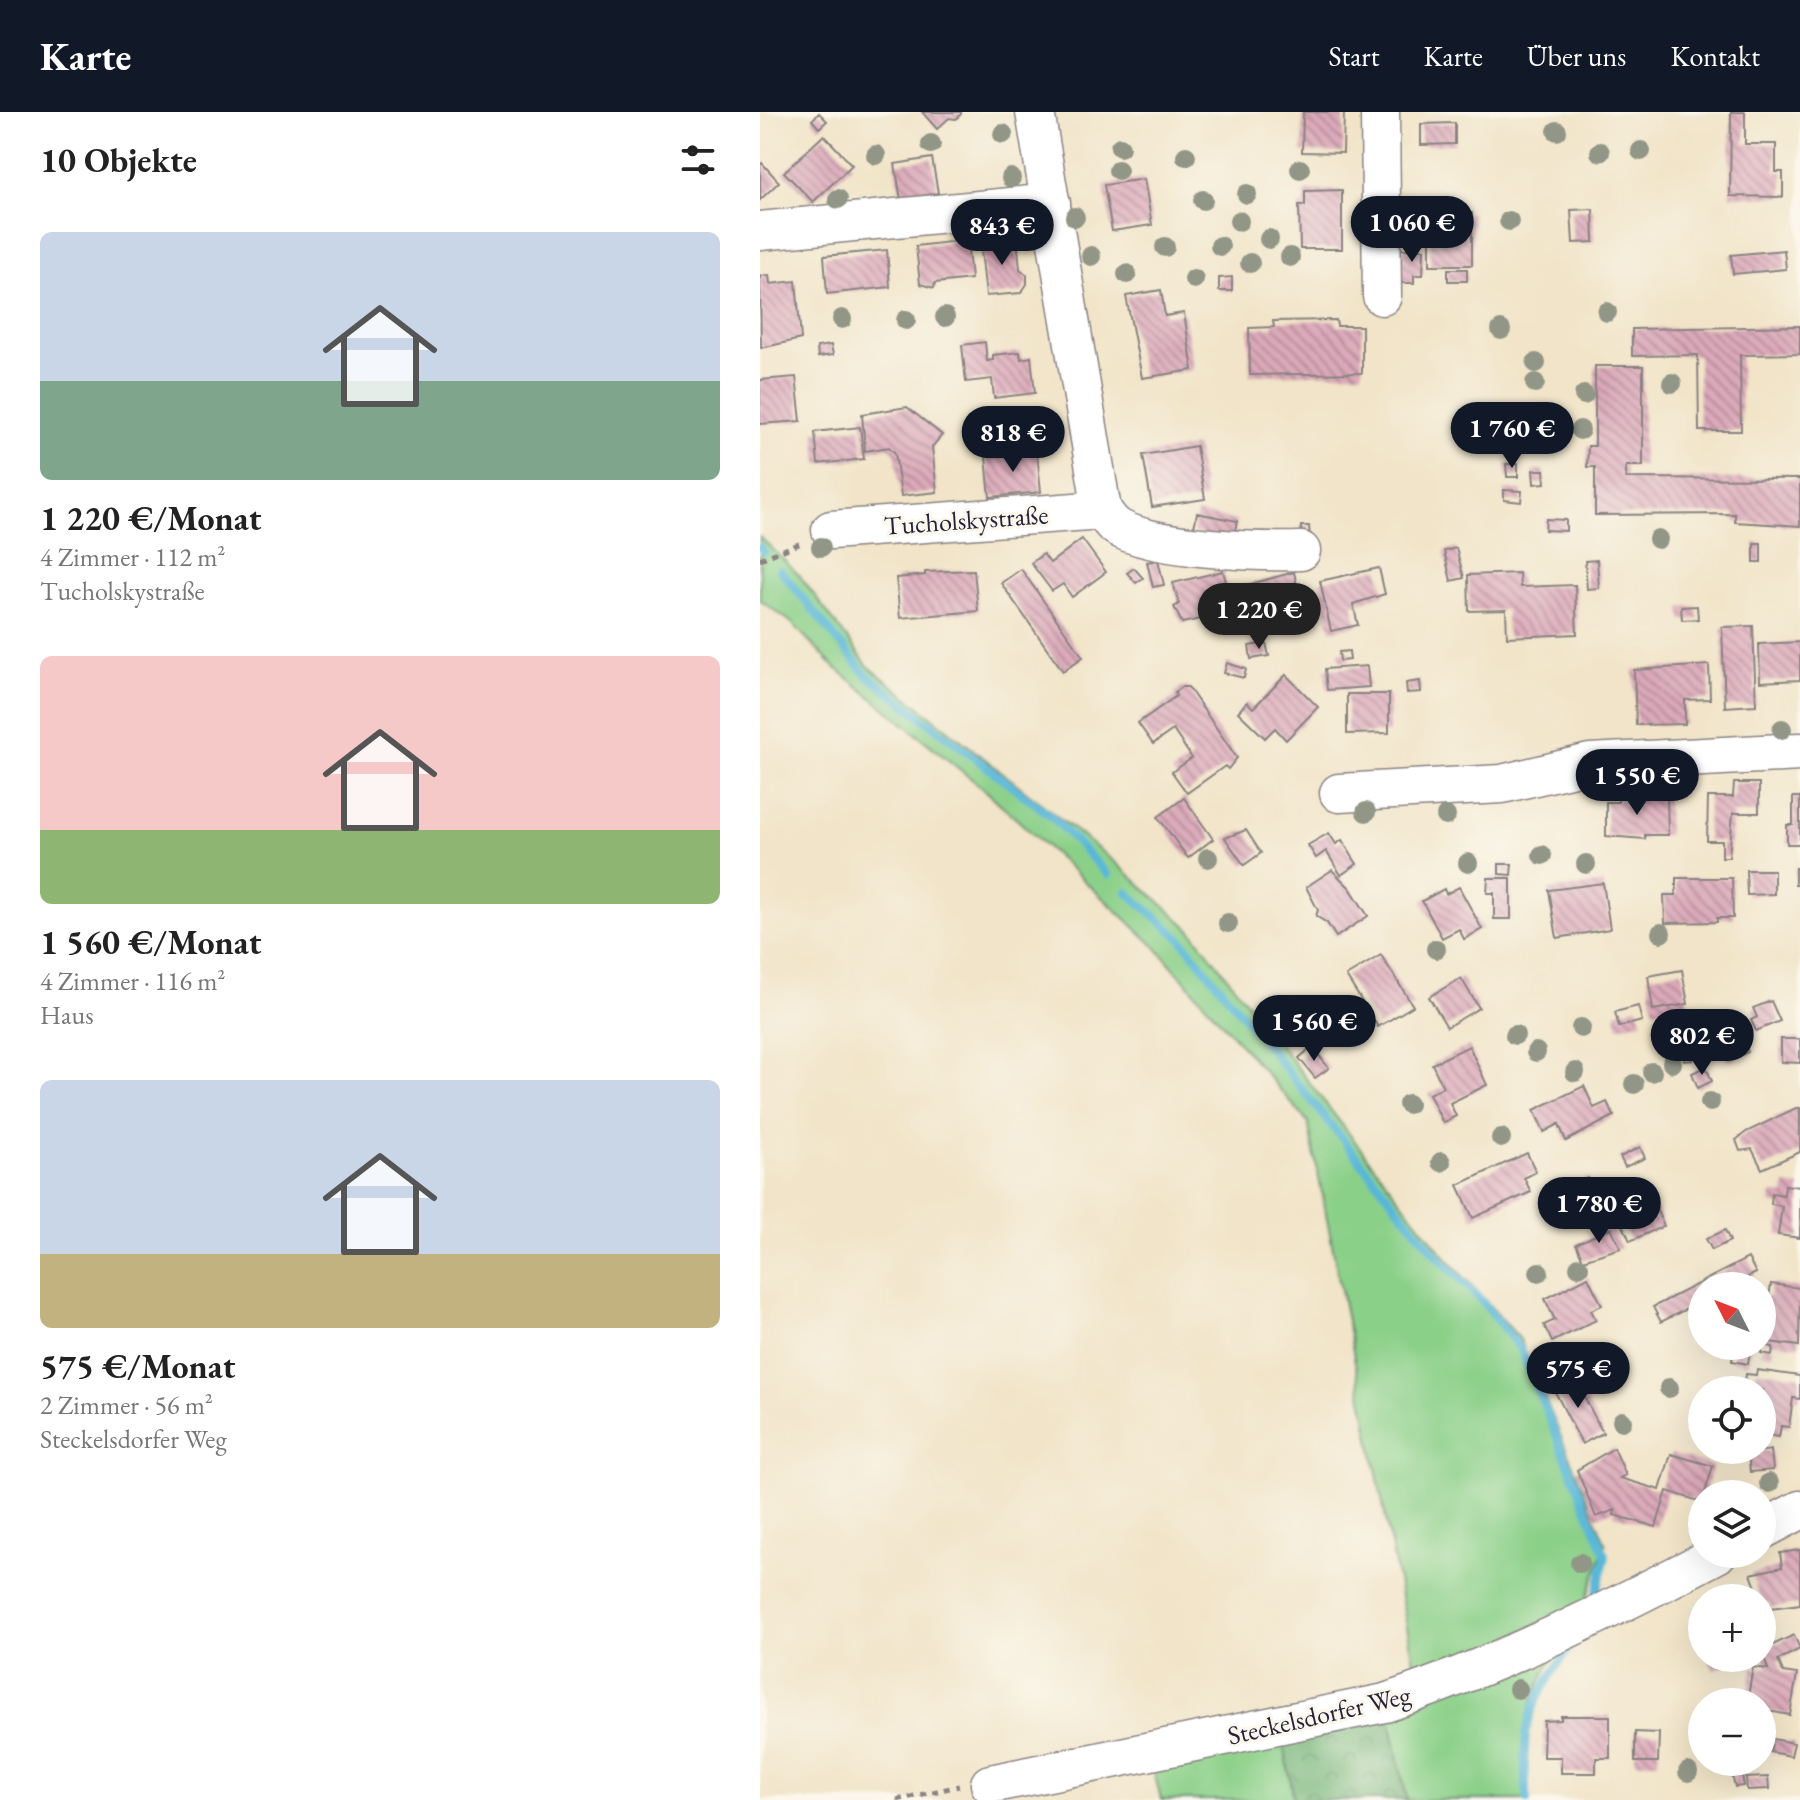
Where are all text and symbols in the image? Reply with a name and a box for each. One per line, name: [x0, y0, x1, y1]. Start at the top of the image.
text: Karte: [40, 32, 131, 81]
text: Start: [1328, 38, 1380, 74]
text: Karte: [1424, 38, 1483, 74]
text: Über uns: [1527, 38, 1626, 74]
text: Kontakt: [1670, 38, 1760, 74]
text: 10 Objekte: [40, 138, 197, 182]
icon: filters: [676, 138, 720, 182]
pin: 1 060 €: [1338, 196, 1486, 264]
pin: 843 €: [946, 199, 1058, 267]
text: 1 060 €: [1369, 205, 1455, 239]
text: 843 €: [969, 208, 1035, 242]
icon: home: [308, 284, 452, 428]
pin: 1 760 €: [1438, 402, 1586, 470]
pin: 818 €: [957, 406, 1069, 474]
text: 1 760 €: [1469, 411, 1555, 445]
text: 818 €: [980, 415, 1046, 449]
text: 1 220 €/Monat: [40, 496, 261, 540]
street label: Tucholskystraße: [883, 497, 1049, 543]
text: 4 Zimmer · 112 m²: [40, 540, 225, 574]
text: Tucholskystraße: [40, 574, 205, 608]
pin: 1 220 €: [1185, 583, 1333, 651]
text: 1 220 €: [1216, 592, 1302, 626]
icon: home: [308, 708, 452, 852]
pin: 1 550 €: [1563, 749, 1711, 817]
text: 1 550 €: [1594, 758, 1680, 792]
text: 1 560 €/Monat: [40, 920, 261, 964]
text: 4 Zimmer · 116 m²: [40, 964, 225, 998]
pin: 1 560 €: [1240, 995, 1388, 1063]
text: Haus: [40, 998, 94, 1032]
text: 1 560 €: [1271, 1004, 1357, 1038]
pin: 802 €: [1646, 1009, 1758, 1077]
text: 802 €: [1669, 1018, 1735, 1052]
icon: home: [308, 1132, 452, 1276]
pin: 1 780 €: [1525, 1177, 1673, 1245]
text: 1 780 €: [1556, 1186, 1642, 1220]
north arrow: [1688, 1272, 1776, 1360]
map controls: [1688, 1272, 1776, 1776]
pin: 575 €: [1522, 1342, 1634, 1410]
text: 575 €/Monat: [40, 1344, 235, 1388]
text: 575 €: [1545, 1351, 1611, 1385]
button: locate: [1688, 1376, 1776, 1464]
text: 2 Zimmer · 56 m²: [40, 1388, 213, 1422]
text: Steckelsdorfer Weg: [40, 1422, 227, 1456]
button: layers: [1688, 1480, 1776, 1568]
button: +: [1688, 1584, 1776, 1672]
street label: Steckelsdorfer Weg: [1224, 1677, 1414, 1753]
button: −: [1688, 1688, 1776, 1776]

